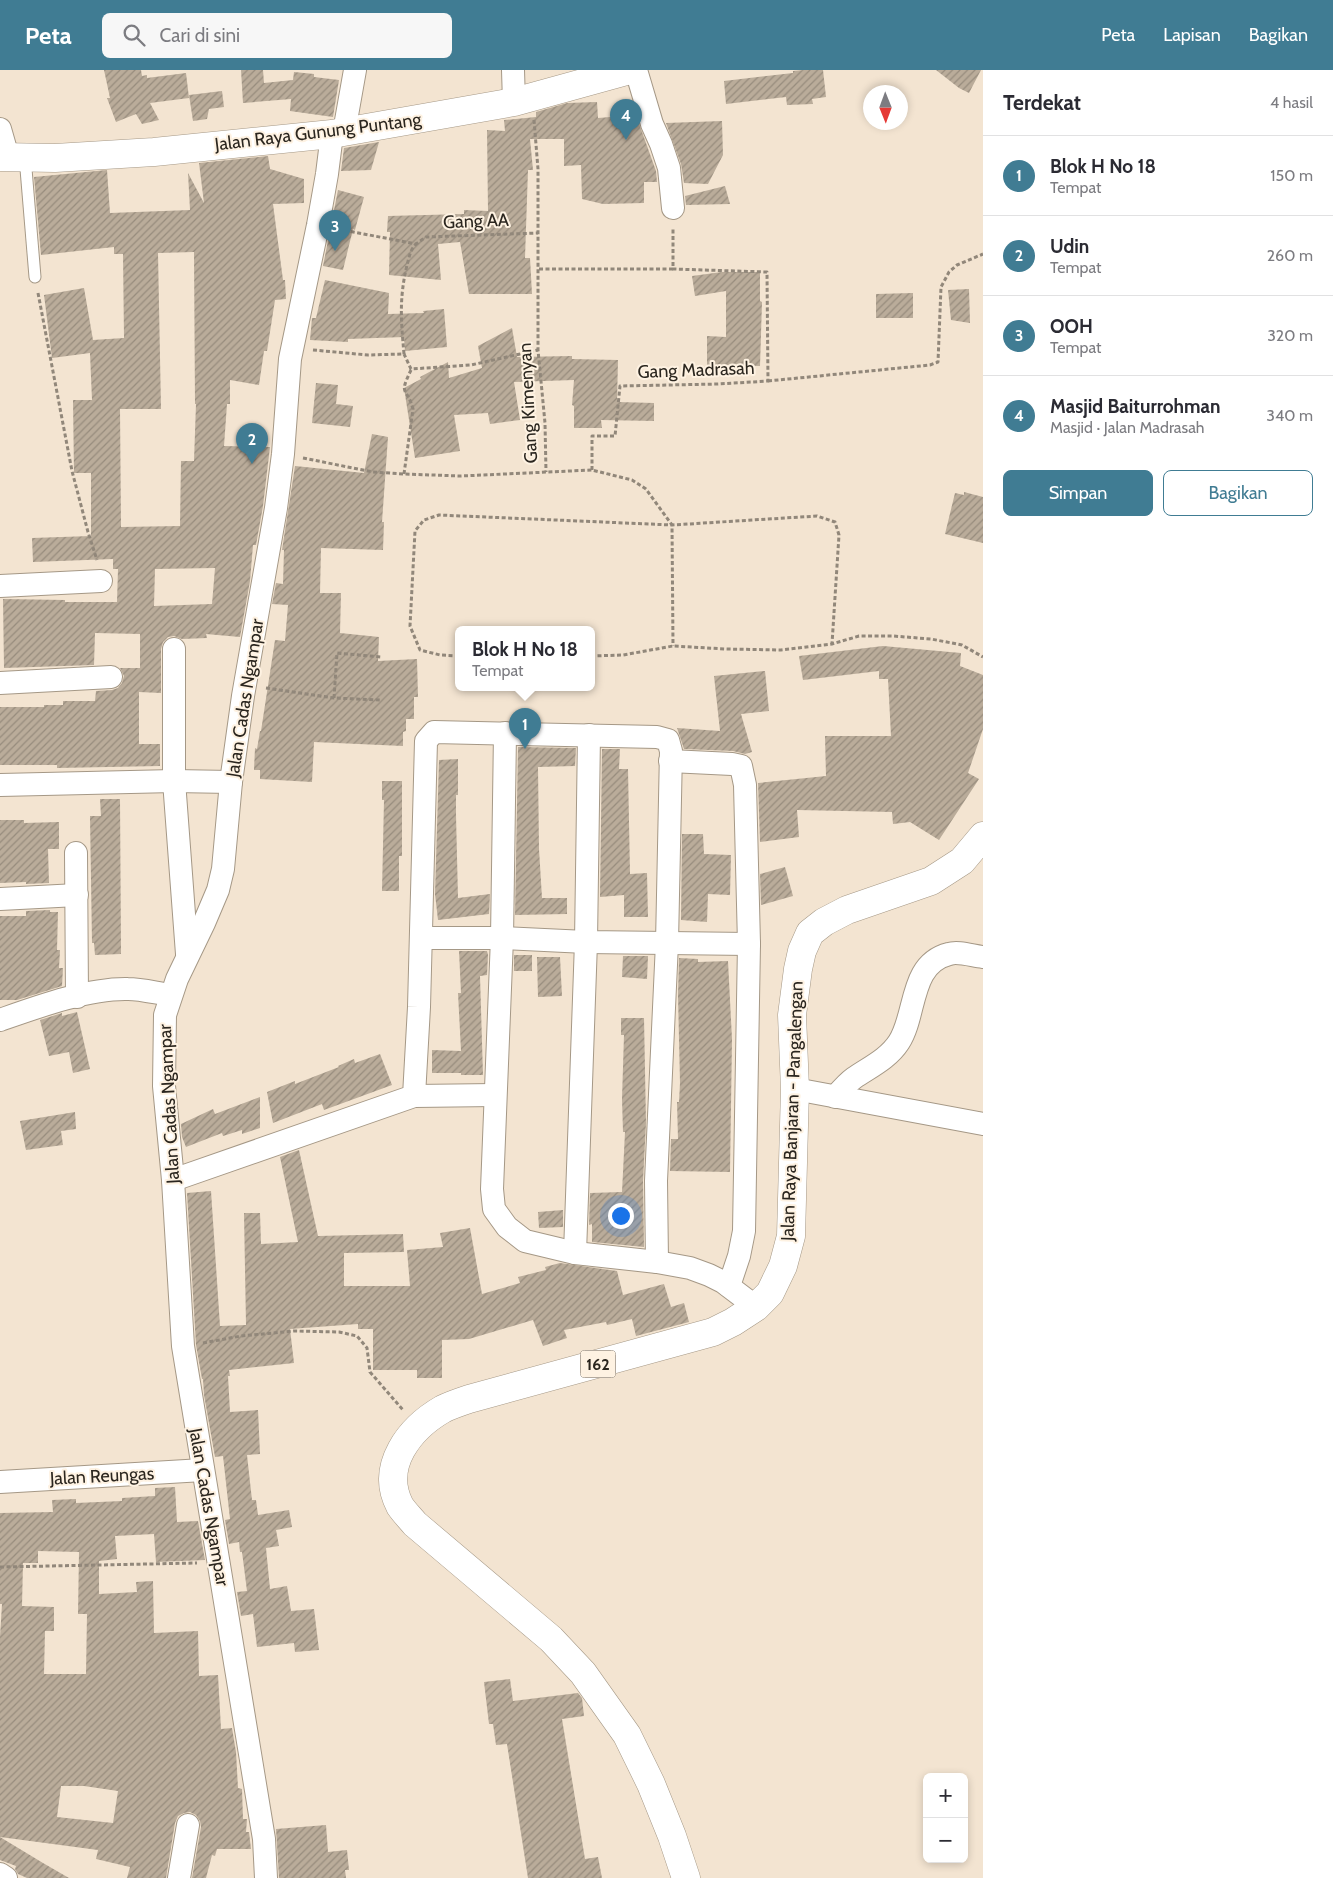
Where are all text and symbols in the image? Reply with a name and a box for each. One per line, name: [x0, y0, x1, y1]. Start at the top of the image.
search box: [102, 13, 452, 58]
text: Peta: [25, 21, 72, 50]
icon: search: [120, 21, 148, 49]
text: Cari di sini: [160, 24, 240, 47]
text: Peta: [1101, 24, 1135, 46]
text: Lapisan: [1163, 24, 1221, 46]
text: Bagikan: [1249, 24, 1308, 46]
north arrow: [863, 85, 908, 130]
text: Terdekat: [1003, 90, 1081, 115]
text: 4 hasil: [1270, 93, 1313, 112]
pin: 4: [610, 99, 642, 140]
street label: Jalan Raya Gunung Puntang: [212, 108, 424, 156]
text: Blok H No 18: [1050, 155, 1156, 178]
text: 1: [1016, 166, 1022, 185]
text: 150 m: [1270, 166, 1313, 185]
text: Tempat: [1050, 178, 1101, 197]
street label: Gang AA: [443, 209, 509, 233]
pin: 3: [319, 210, 351, 251]
text: Udin: [1050, 235, 1089, 258]
text: 2: [1015, 246, 1023, 265]
text: 260 m: [1267, 246, 1313, 265]
text: Tempat: [1050, 258, 1101, 277]
text: OOH: [1050, 315, 1093, 338]
text: 3: [1015, 326, 1023, 345]
text: 320 m: [1267, 326, 1313, 345]
text: Tempat: [1050, 338, 1101, 357]
street label: Gang Kimenyan: [514, 342, 542, 464]
street label: Gang Madrasah: [637, 357, 755, 383]
text: Masjid Baiturrohman: [1050, 395, 1221, 418]
text: 4: [1014, 406, 1024, 425]
text: 340 m: [1266, 406, 1313, 425]
text: Masjid · Jalan Madrasah: [1050, 418, 1205, 437]
pin: 2: [236, 423, 268, 464]
button: Simpan: [1003, 470, 1153, 516]
button: Bagikan: [1163, 470, 1313, 516]
street label: Jalan Cadas Ngampar: [221, 617, 268, 780]
popup: [455, 626, 595, 691]
text: Blok H No 18: [472, 638, 578, 661]
text: Tempat: [472, 661, 523, 680]
pin: 1: [509, 708, 541, 749]
street label: Jalan Raya Banjaran - Pangalengan: [776, 981, 808, 1242]
street label: Jalan Cadas Ngampar: [154, 1023, 184, 1185]
your location: [608, 1203, 634, 1229]
road number: 162: [580, 1350, 616, 1378]
street label: Jalan Cadas Ngampar: [184, 1425, 234, 1588]
street label: Jalan Reungas: [48, 1462, 155, 1490]
map controls: [923, 1773, 968, 1863]
button: +: [923, 1773, 968, 1818]
button: −: [923, 1818, 968, 1863]

